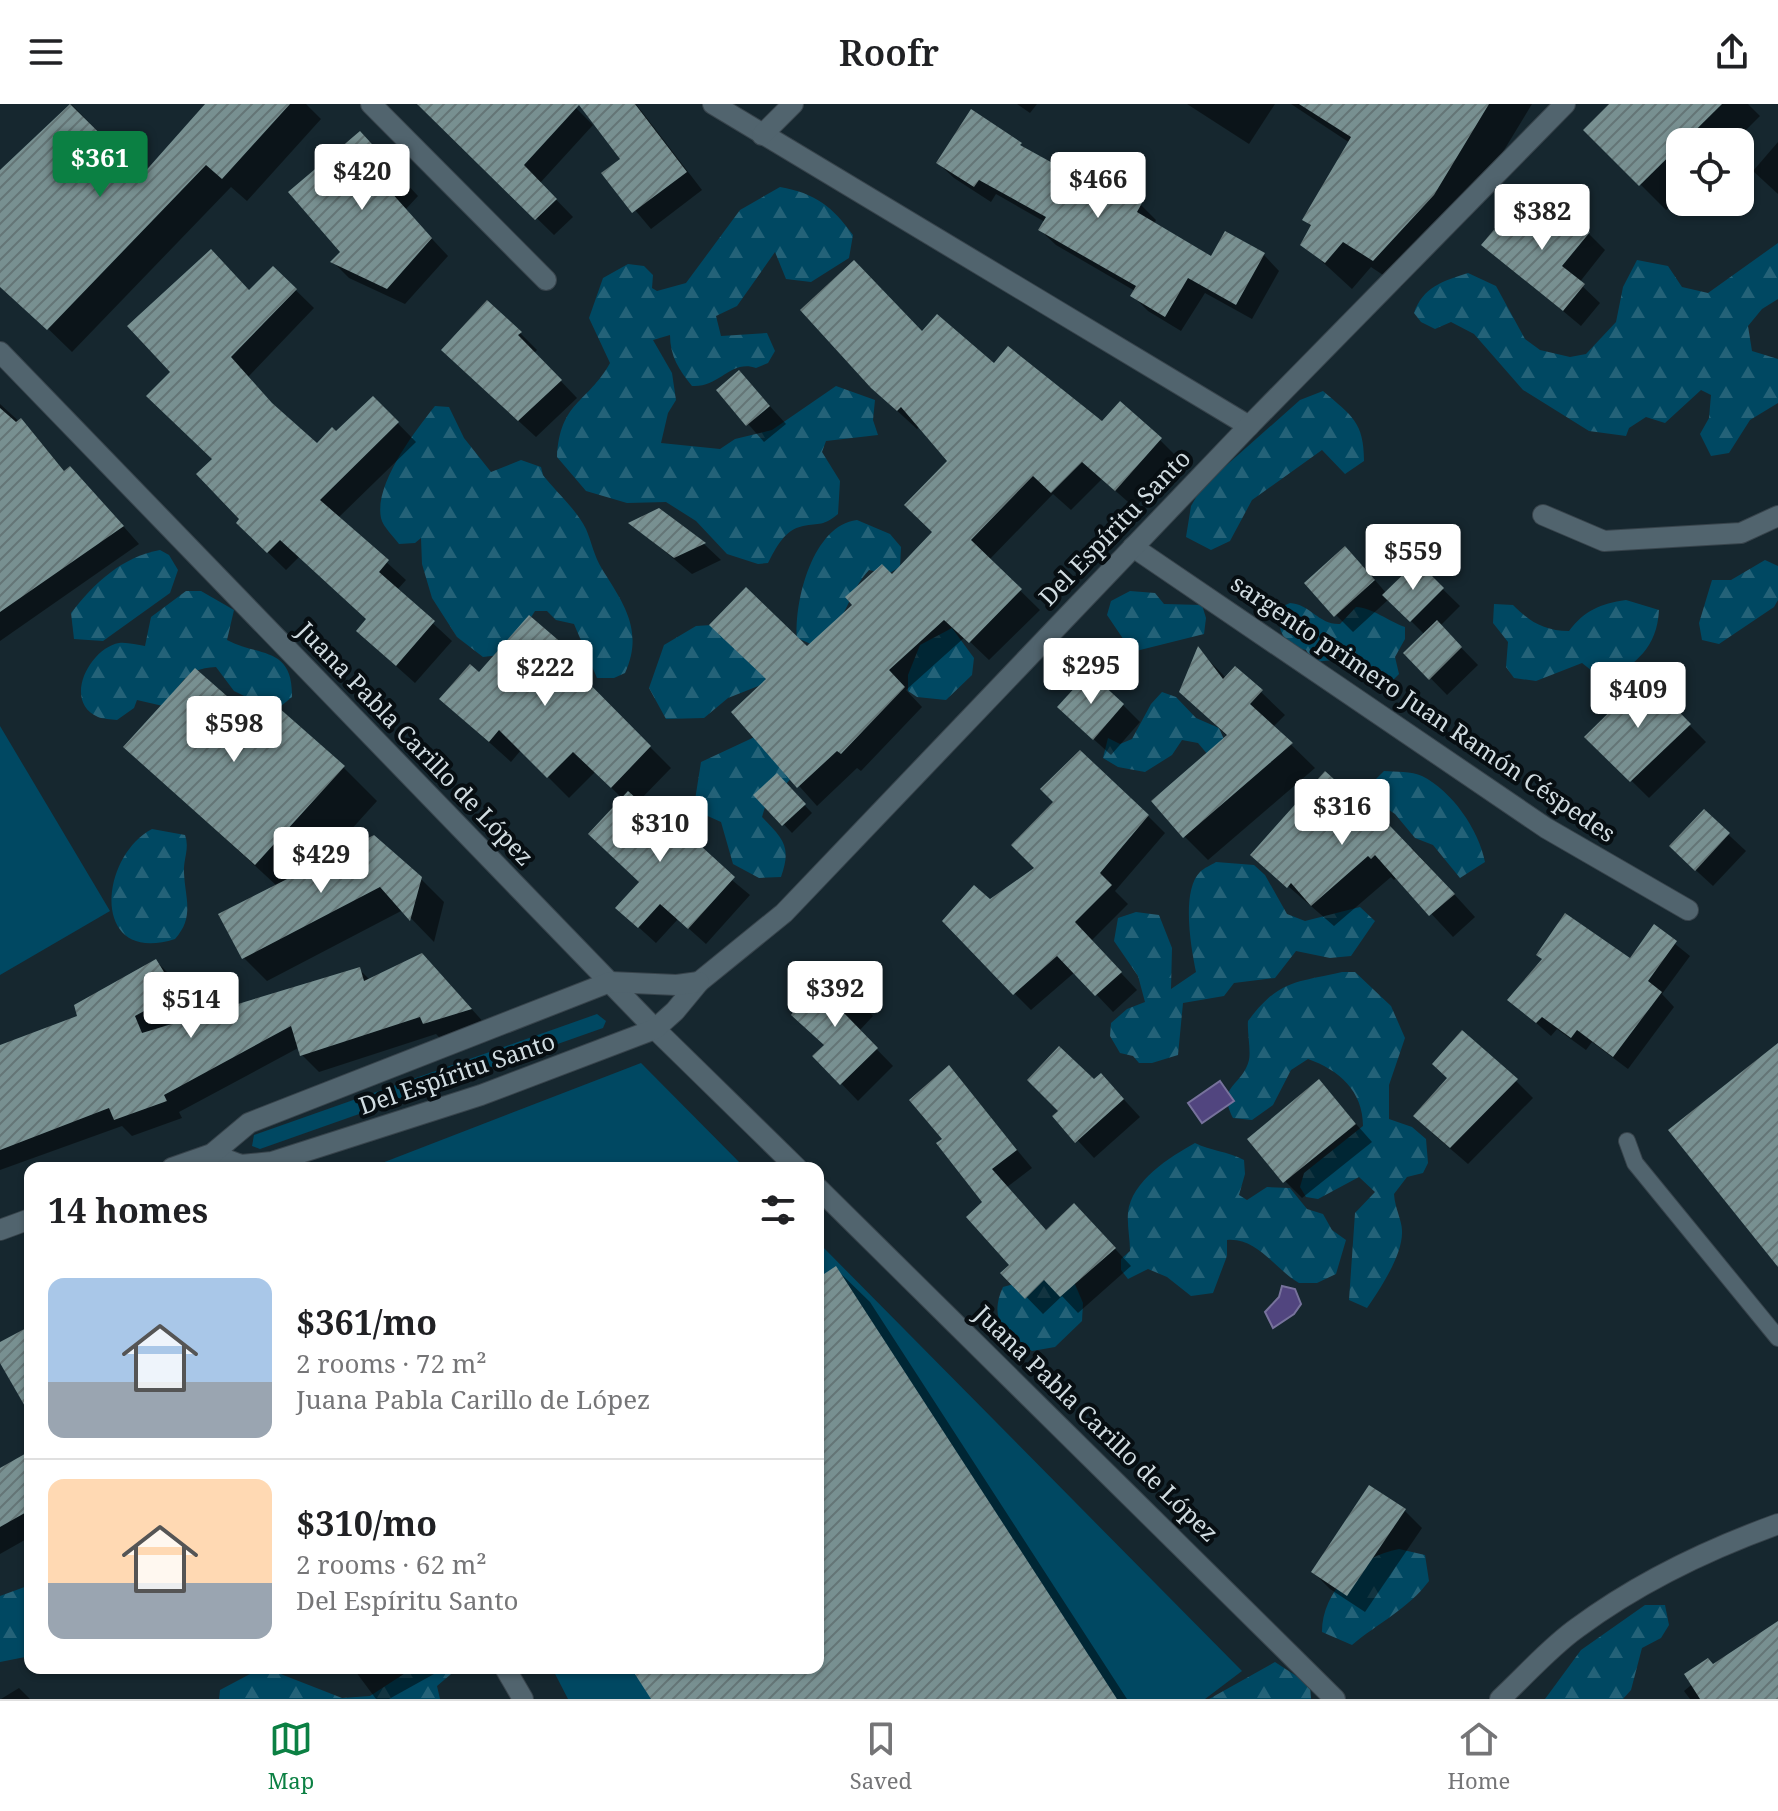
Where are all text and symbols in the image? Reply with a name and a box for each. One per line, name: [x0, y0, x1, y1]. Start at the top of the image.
text: Roofr: [839, 28, 939, 77]
icon: menu: [24, 30, 68, 74]
icon: share: [1710, 30, 1754, 74]
map controls: [1666, 128, 1754, 216]
button: locate: [1666, 128, 1754, 216]
pin: $361: [53, 131, 147, 199]
text: $361: [71, 139, 129, 175]
pin: $420: [315, 144, 409, 212]
text: $420: [333, 152, 391, 188]
pin: $466: [1051, 152, 1145, 220]
text: $466: [1069, 160, 1127, 196]
pin: $382: [1495, 184, 1589, 252]
text: $382: [1513, 192, 1571, 228]
street label: Del Espíritu Santo: [1031, 442, 1197, 612]
pin: $559: [1366, 524, 1460, 592]
text: $559: [1384, 532, 1442, 568]
street label: sargento primero Juan Ramón Céspedes: [1225, 566, 1622, 849]
street label: Juana Pabla Carillo de López: [290, 613, 542, 872]
pin: $295: [1044, 638, 1138, 706]
pin: $222: [498, 640, 592, 708]
text: $295: [1062, 646, 1120, 682]
text: $222: [516, 648, 574, 684]
pin: $409: [1591, 662, 1685, 730]
text: $409: [1609, 670, 1667, 706]
pin: $598: [187, 696, 281, 764]
text: $598: [205, 704, 263, 740]
pin: $316: [1295, 779, 1389, 847]
text: $316: [1313, 787, 1371, 823]
pin: $310: [613, 796, 707, 864]
text: $310: [631, 804, 689, 840]
pin: $429: [274, 827, 368, 895]
text: $429: [292, 835, 350, 871]
pin: $392: [788, 961, 882, 1029]
text: $392: [806, 969, 864, 1005]
pin: $514: [144, 972, 238, 1040]
text: $514: [162, 980, 220, 1016]
street label: Del Espíritu Santo: [354, 1024, 559, 1122]
text: 14 homes: [48, 1187, 208, 1233]
icon: filters: [756, 1188, 800, 1232]
street label: Juana Pabla Carillo de López: [967, 1297, 1226, 1548]
text: $361/mo: [296, 1299, 437, 1345]
icon: home: [112, 1310, 208, 1406]
text: 2 rooms · 72 m²: [296, 1345, 487, 1381]
text: Juana Pabla Carillo de López: [296, 1381, 650, 1417]
text: $310/mo: [296, 1500, 437, 1546]
icon: home: [112, 1511, 208, 1607]
text: 2 rooms · 62 m²: [296, 1546, 487, 1582]
text: Del Espíritu Santo: [296, 1582, 519, 1618]
tab: Map: [268, 1717, 314, 1795]
tab: Saved: [850, 1717, 912, 1795]
tab: Home: [1448, 1717, 1510, 1795]

